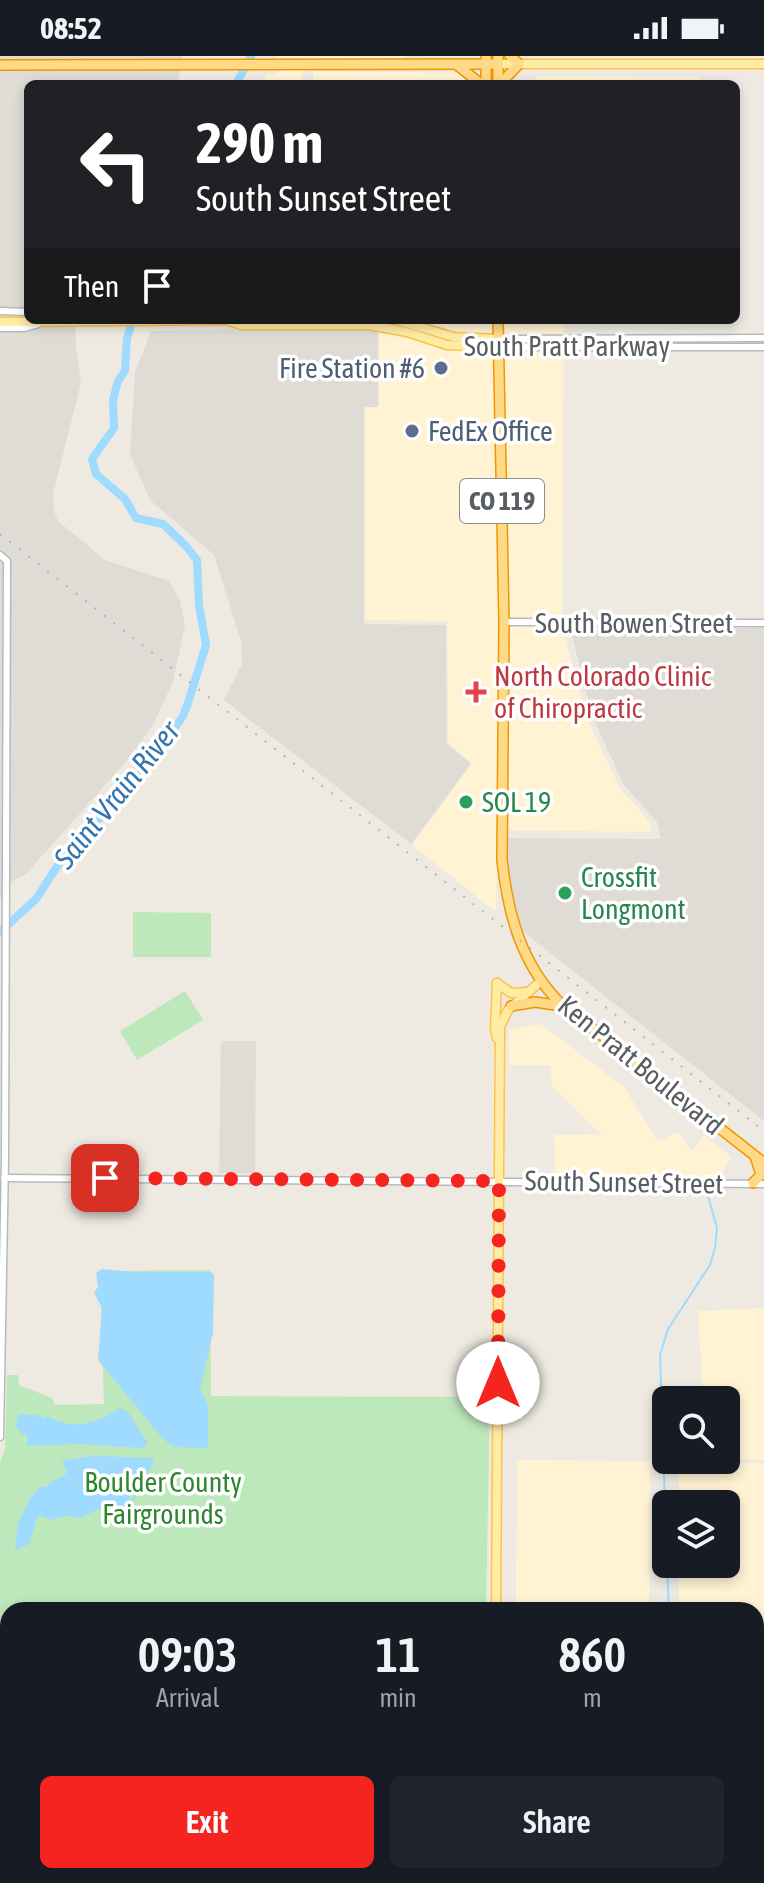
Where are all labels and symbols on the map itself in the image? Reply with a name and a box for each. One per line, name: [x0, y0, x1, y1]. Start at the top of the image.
street label: South Pratt Parkway: [464, 330, 670, 362]
place label: Fire Station #6: [279, 352, 425, 384]
marker: Fire Station #6: [432, 359, 450, 377]
place label: FedEx Office: [428, 415, 553, 447]
marker: FedEx Office: [403, 422, 421, 440]
road number: CO 119: [460, 479, 544, 523]
street label: South Bowen Street: [535, 607, 733, 639]
place label: North Colorado Clinic of Chiropractic: [494, 660, 712, 724]
marker: North Colorado Clinic of Chiropractic: [465, 681, 487, 703]
water label: Saint Vrain River: [46, 713, 187, 876]
place label: SOL 19: [482, 786, 551, 818]
marker: SOL 19: [457, 793, 475, 811]
place label: Crossfit Longmont: [581, 861, 686, 925]
marker: Crossfit Longmont: [556, 884, 574, 902]
street label: Ken Pratt Boulevard: [552, 989, 730, 1141]
pin: [71, 1144, 139, 1212]
street label: South Sunset Street: [524, 1164, 724, 1200]
position arrow: [456, 1341, 540, 1425]
park label: Boulder County Fairgrounds: [84, 1466, 242, 1530]

